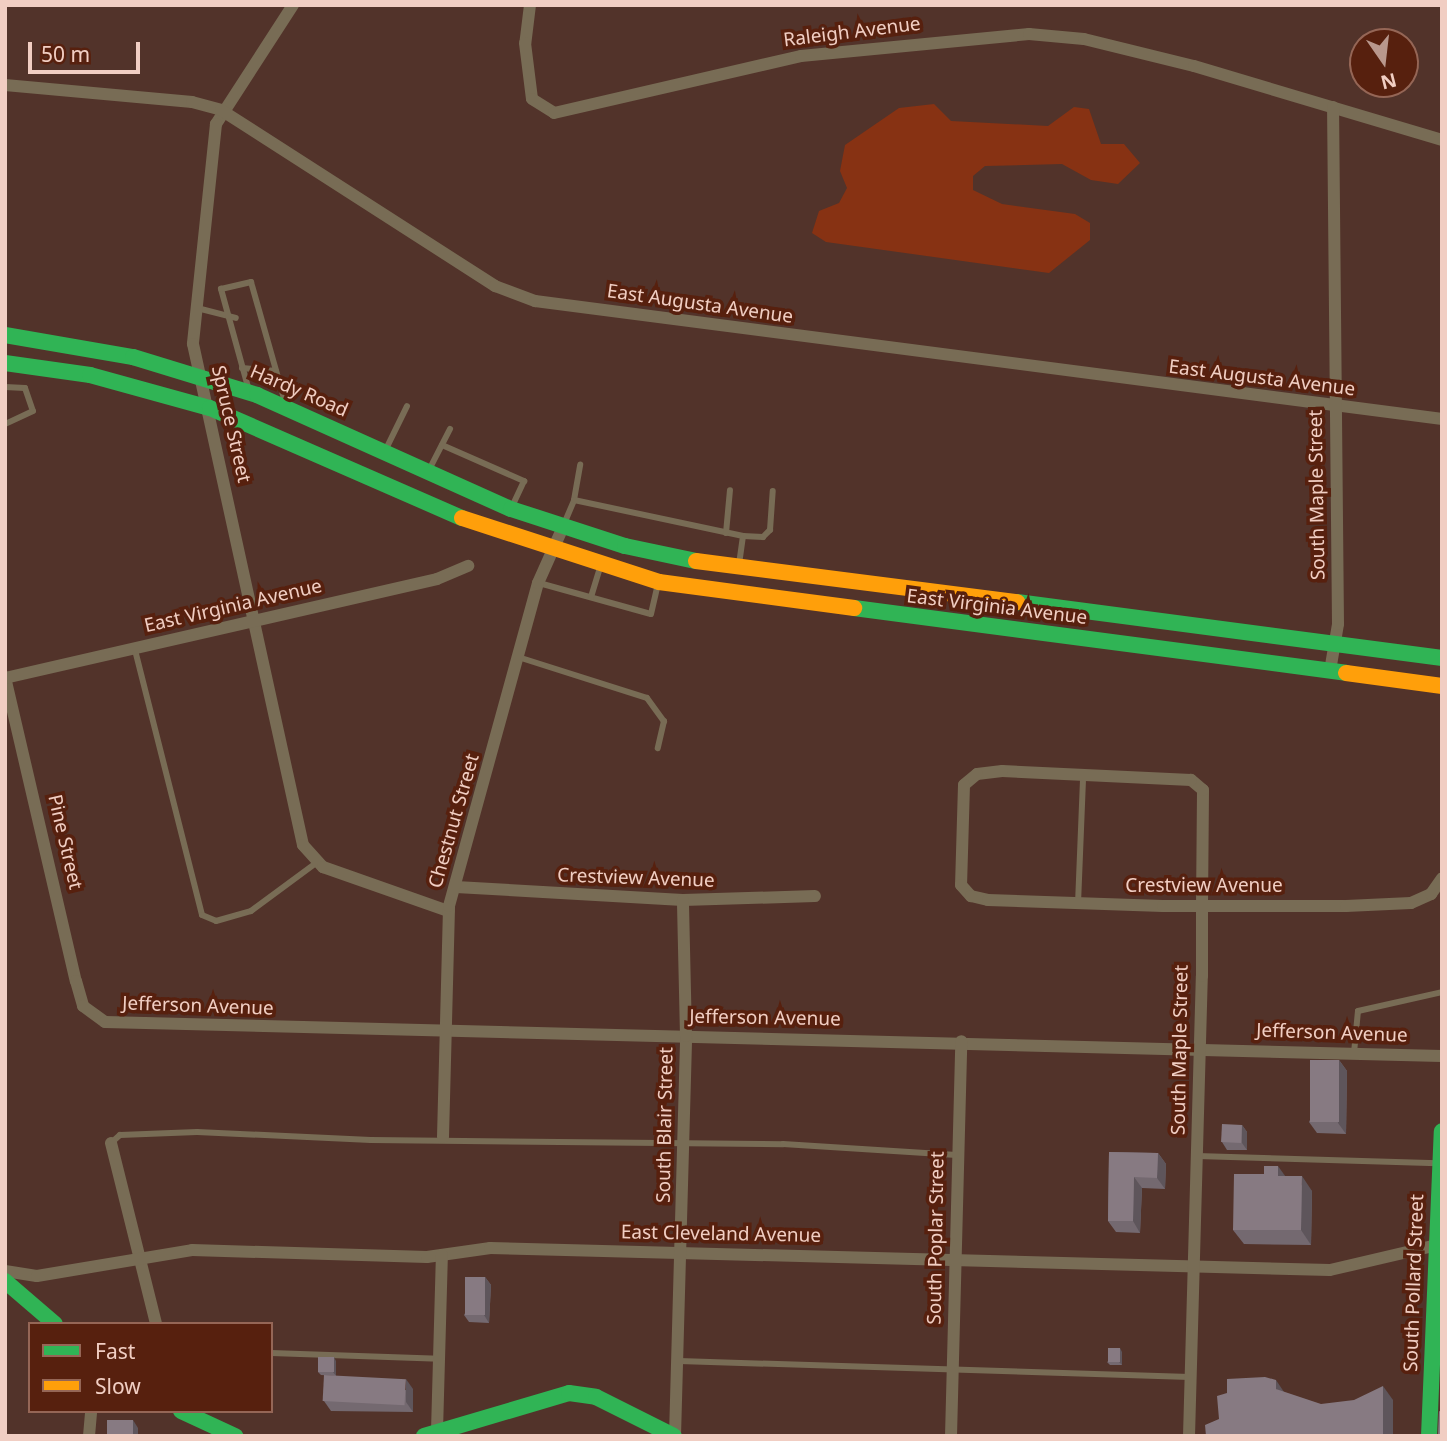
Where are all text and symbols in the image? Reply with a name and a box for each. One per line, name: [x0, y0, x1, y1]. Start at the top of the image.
street label: Raleigh Avenue: [782, 12, 922, 52]
scale bar: [32, 28, 144, 72]
north arrow: [1349, 28, 1419, 98]
text: 50 m: [41, 40, 90, 68]
text: N: [1378, 67, 1399, 96]
street label: East Augusta Avenue: [605, 280, 795, 328]
street label: East Augusta Avenue: [1167, 355, 1357, 401]
street label: Hardy Road: [247, 360, 351, 422]
street label: Spruce Street: [206, 363, 256, 485]
street label: South Maple Street: [1304, 410, 1330, 580]
street label: East Virginia Avenue: [142, 574, 324, 638]
street label: East Virginia Avenue: [905, 585, 1089, 629]
street label: Chestnut Street: [424, 751, 484, 891]
street label: Pine Street: [43, 792, 87, 892]
street label: Crestview Avenue: [557, 864, 715, 892]
street label: Crestview Avenue: [1125, 875, 1283, 897]
street label: South Maple Street: [1167, 965, 1193, 1135]
street label: Jefferson Avenue: [122, 992, 274, 1020]
street label: Jefferson Avenue: [689, 1005, 841, 1031]
street label: Jefferson Avenue: [1256, 1019, 1408, 1047]
street label: South Blair Street: [652, 1047, 678, 1203]
street label: South Poplar Street: [923, 1151, 949, 1325]
street label: South Pollard Street: [1400, 1194, 1428, 1372]
street label: East Cleveland Avenue: [621, 1221, 821, 1247]
legend: [28, 1322, 273, 1413]
text: Fast: [95, 1337, 135, 1365]
text: Slow: [95, 1372, 141, 1400]

